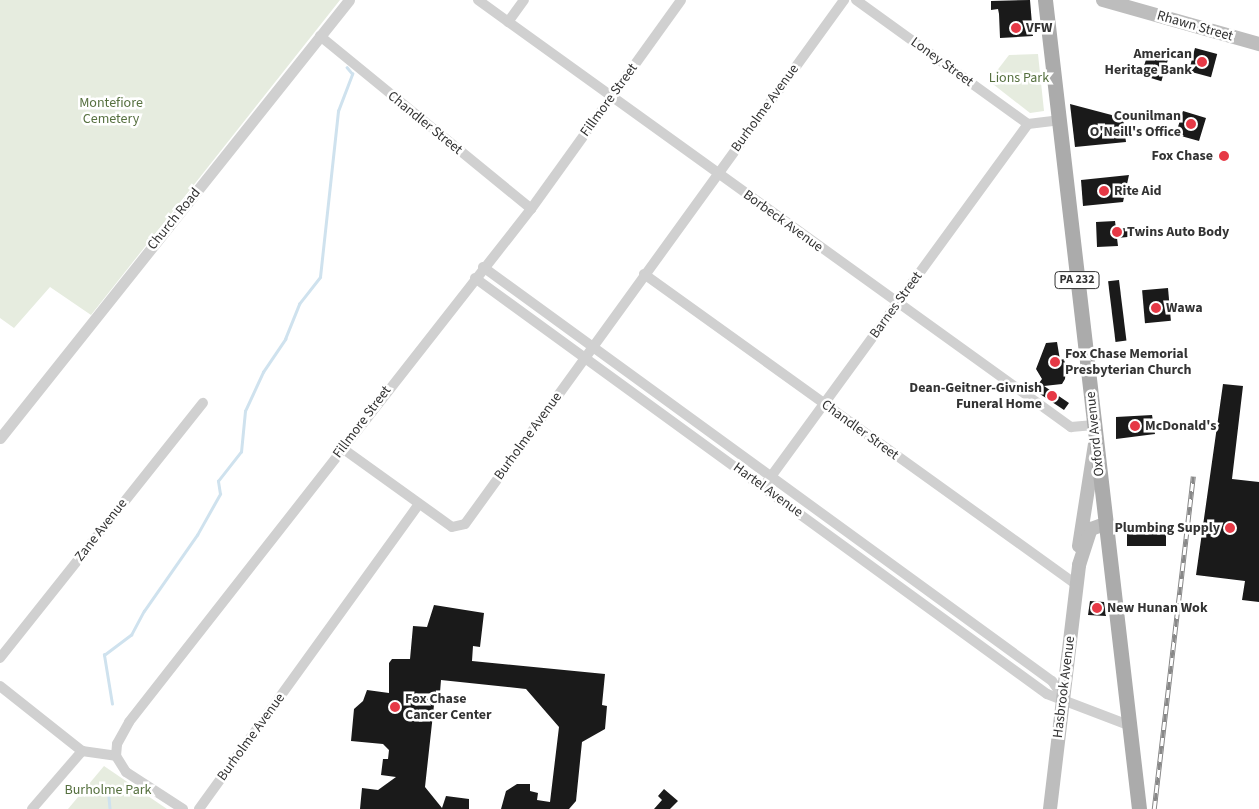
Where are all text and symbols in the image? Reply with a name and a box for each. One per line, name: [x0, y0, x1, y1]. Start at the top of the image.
street label: Rhawn Street: [1155, 7, 1235, 45]
place label: VFW: [1026, 20, 1052, 36]
marker: VFW: [1010, 22, 1022, 34]
street label: Loney Street: [907, 34, 977, 90]
place label: American Heritage Bank: [1105, 46, 1192, 78]
marker: American Heritage Bank: [1196, 56, 1208, 68]
street label: Fillmore Street: [577, 60, 641, 140]
street label: Burholme Avenue: [728, 61, 802, 155]
park label: Lions Park: [989, 70, 1049, 86]
street label: Chandler Street: [384, 88, 466, 158]
park label: Montefiore Cemetery: [79, 95, 143, 128]
place label: Counilman O'Neill's Office: [1090, 108, 1181, 140]
marker: Counilman O'Neill's Office: [1185, 118, 1197, 130]
place label: Fox Chase: [1152, 148, 1213, 164]
marker: Fox Chase: [1217, 149, 1231, 163]
place label: Rite Aid: [1114, 183, 1162, 199]
street label: Church Road: [144, 185, 204, 253]
marker: Rite Aid: [1098, 185, 1110, 197]
street label: Borbeck Avenue: [740, 186, 826, 256]
place label: Twins Auto Body: [1127, 224, 1229, 240]
marker: Twins Auto Body: [1111, 226, 1123, 238]
street label: Barnes Street: [866, 268, 926, 342]
road number: PA 232: [1054, 270, 1100, 290]
place label: Wawa: [1166, 300, 1203, 316]
marker: Wawa: [1150, 302, 1162, 314]
place label: Fox Chase Memorial Presbyterian Church: [1065, 346, 1191, 378]
marker: Fox Chase Memorial Presbyterian Church: [1049, 356, 1061, 368]
place label: Dean-Geitner-Givnish Funeral Home: [909, 380, 1042, 412]
street label: Fillmore Street: [329, 383, 395, 461]
street label: Burholme Avenue: [491, 389, 565, 483]
marker: Dean-Geitner-Givnish Funeral Home: [1046, 390, 1058, 402]
street label: Oxford Avenue: [1082, 391, 1108, 477]
street label: Chandler Street: [818, 396, 902, 464]
place label: McDonald's: [1145, 418, 1216, 434]
marker: McDonald's: [1129, 420, 1141, 432]
street label: Hartel Avenue: [730, 459, 806, 521]
street label: Zane Avenue: [71, 495, 131, 565]
place label: Plumbing Supply: [1114, 520, 1220, 536]
marker: Plumbing Supply: [1224, 522, 1236, 534]
place label: New Hunan Wok: [1107, 600, 1208, 616]
marker: New Hunan Wok: [1091, 602, 1103, 614]
street label: Hasbrook Avenue: [1049, 635, 1079, 739]
street label: Burholme Avenue: [214, 690, 288, 784]
place label: Fox Chase Cancer Center: [405, 691, 492, 724]
marker: Fox Chase Cancer Center: [389, 701, 401, 713]
park label: Burholme Park: [64, 782, 152, 798]

